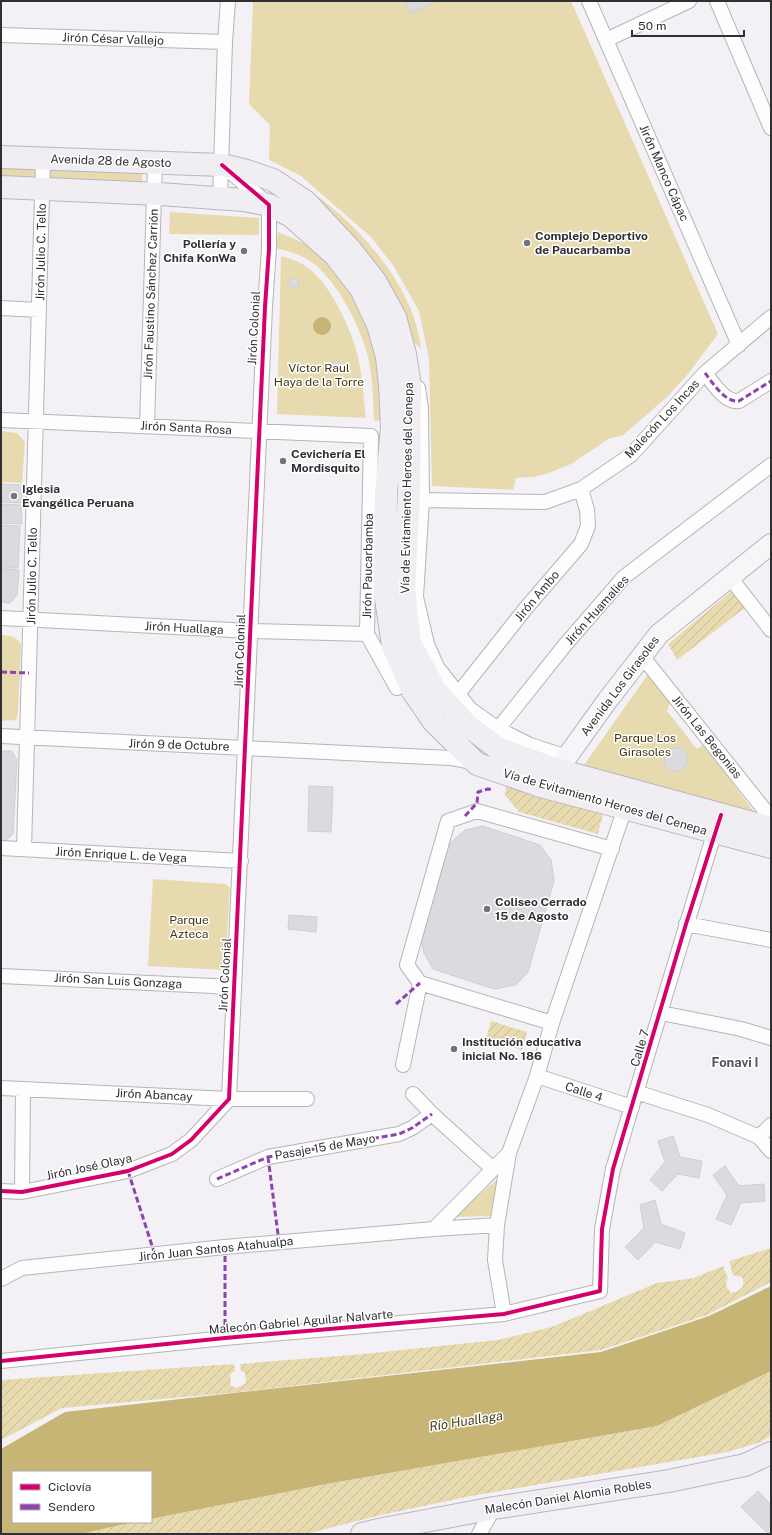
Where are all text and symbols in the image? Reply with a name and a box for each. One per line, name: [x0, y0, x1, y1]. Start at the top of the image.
scale bar: [632, 12, 744, 38]
text: 50 m: [638, 19, 666, 33]
street label: Jirón César Vallejo: [62, 30, 164, 48]
street label: Jirón Manco Cápac: [636, 123, 692, 223]
street label: Avenida 28 de Agosto: [50, 152, 172, 170]
street label: Jirón Julio C. Tello: [33, 203, 49, 301]
street label: Jirón Faustino Sánchez Carrión: [141, 208, 161, 380]
place label: Complejo Deportivo de Paucarbamba: [535, 229, 648, 257]
place label: Pollería y Chifa KonWa: [163, 237, 236, 265]
marker: Complejo Deportivo de Paucarbamba: [522, 238, 532, 248]
marker: Pollería y Chifa KonWa: [239, 246, 249, 256]
street label: Jirón Colonial: [245, 290, 263, 365]
park label: Víctor Raul Haya de la Torre: [274, 361, 364, 389]
street label: Malecón Los Incas: [622, 377, 702, 461]
street label: Vía de Evitamiento Heroes del Cenepa: [398, 382, 416, 594]
street label: Jirón Santa Rosa: [140, 419, 232, 437]
place label: Cevichería El Mordisquito: [291, 447, 366, 475]
marker: Cevichería El Mordisquito: [278, 456, 288, 466]
place label: Iglesia Evangélica Peruana: [22, 482, 134, 510]
marker: Iglesia Evangélica Peruana: [9, 491, 19, 501]
street label: Jirón Paucarbamba: [360, 513, 376, 619]
street label: Jirón Julio C. Tello: [24, 527, 40, 625]
street label: Jirón Ambo: [512, 568, 562, 624]
street label: Jirón Huamalies: [562, 573, 632, 647]
street label: Jirón Colonial: [232, 613, 248, 688]
street label: Jirón Huallaga: [144, 619, 224, 637]
street label: Avenida Los Girasoles: [578, 633, 662, 739]
street label: Jirón Las Begonias: [669, 693, 745, 781]
park label: Parque Los Girasoles: [614, 731, 676, 759]
street label: Jirón 9 de Octubre: [128, 736, 230, 754]
street label: Vía de Evitamiento Heroes del Cenepa: [501, 766, 709, 838]
street label: Jirón Enrique L. de Vega: [55, 845, 187, 865]
place label: Coliseo Cerrado 15 de Agosto: [495, 895, 587, 923]
marker: Coliseo Cerrado 15 de Agosto: [482, 904, 492, 914]
park label: Parque Azteca: [169, 913, 209, 941]
street label: Jirón Colonial: [216, 937, 234, 1012]
street label: Jirón San Luis Gonzaga: [54, 971, 182, 991]
street label: Calle 7: [628, 1028, 652, 1068]
place label: Institución educativa inicial No. 186: [462, 1035, 581, 1063]
marker: Institución educativa inicial No. 186: [449, 1044, 459, 1054]
district label: Fonavi I: [711, 1055, 759, 1070]
street label: Calle 4: [563, 1079, 605, 1105]
street label: Jirón Abancay: [115, 1086, 194, 1104]
street label: Pasaje 15 de Mayo: [274, 1131, 377, 1163]
street label: Jirón José Olaya: [45, 1151, 133, 1183]
street label: Jirón Juan Santos Atahualpa: [138, 1234, 294, 1264]
street label: Malecón Gabriel Aguilar Nalvarte: [208, 1307, 394, 1337]
water label: Río Huallaga: [428, 1408, 504, 1434]
legend: [12, 1471, 152, 1523]
street label: Malecón Daniel Alomia Robles: [484, 1477, 652, 1517]
text: Ciclovía: [48, 1480, 91, 1494]
text: Sendero: [48, 1500, 95, 1514]

